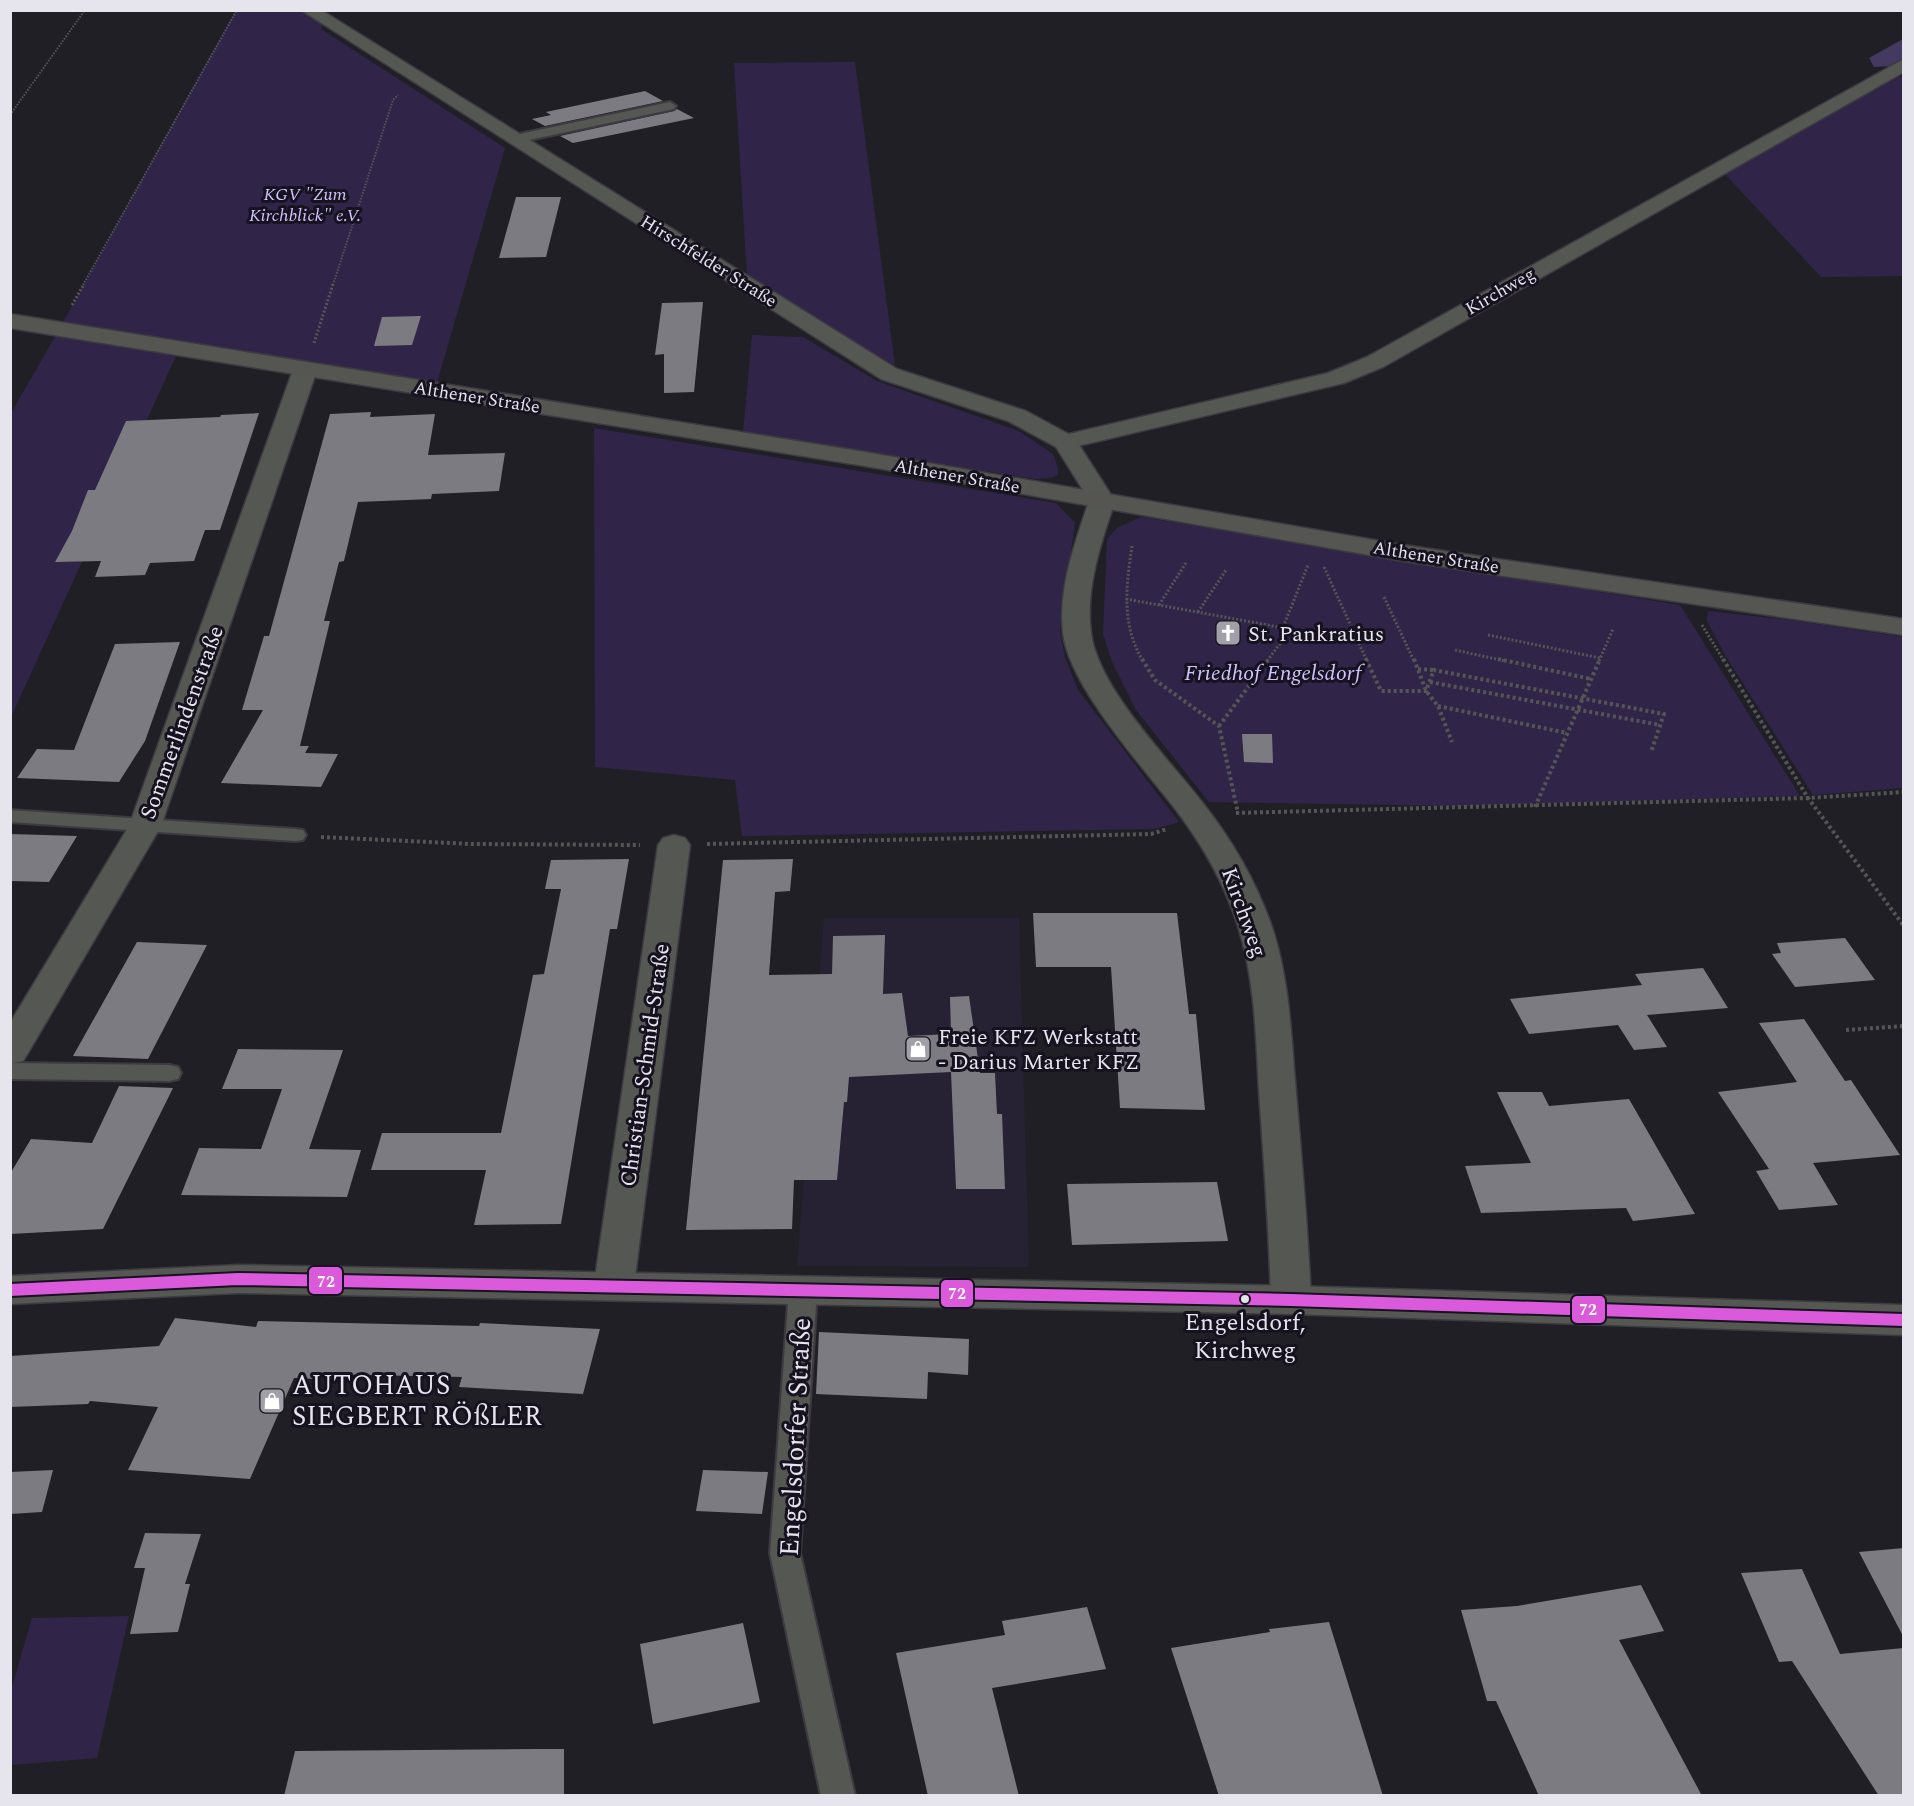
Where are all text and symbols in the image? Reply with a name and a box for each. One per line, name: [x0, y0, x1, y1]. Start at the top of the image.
park label: KGV "Zum Kirchblick" e.V.: [249, 181, 361, 229]
street label: Hirschfelder Straße: [635, 208, 782, 314]
street label: Kirchweg: [1460, 261, 1540, 322]
street label: Althener Straße: [412, 374, 542, 421]
street label: Althener Straße: [892, 452, 1022, 501]
street label: Althener Straße: [1371, 534, 1501, 581]
church icon: St. Pankratius: [1213, 618, 1243, 648]
place label: St. Pankratius: [1248, 618, 1384, 651]
street label: Sommerlindenstraße: [132, 621, 233, 824]
park label: Friedhof Engelsdorf: [1184, 657, 1366, 690]
street label: Kirchweg: [1212, 863, 1275, 962]
street label: Christian-Schmid-Straße: [612, 941, 679, 1189]
place label: Freie KFZ Werkstatt - Darius Marter KFZ: [938, 1021, 1139, 1079]
shop icon: Freie KFZ Werkstatt - Darius Marter KFZ: [903, 1034, 933, 1064]
line badge: 72: [308, 1266, 343, 1295]
text: 72: [317, 1270, 335, 1294]
line badge: 72: [940, 1279, 974, 1308]
text: 72: [948, 1282, 966, 1306]
marker: Engelsdorf, Kirchweg: [1239, 1293, 1251, 1305]
line badge: 72: [1571, 1295, 1606, 1324]
text: 72: [1579, 1298, 1597, 1322]
place label: Engelsdorf, Kirchweg: [1184, 1305, 1306, 1369]
street label: Engelsdorfer Straße: [769, 1317, 823, 1557]
place label: AUTOHAUS SIEGBERT RÖßLER: [292, 1365, 542, 1438]
shop icon: AUTOHAUS SIEGBERT RÖßLER: [257, 1386, 287, 1416]

